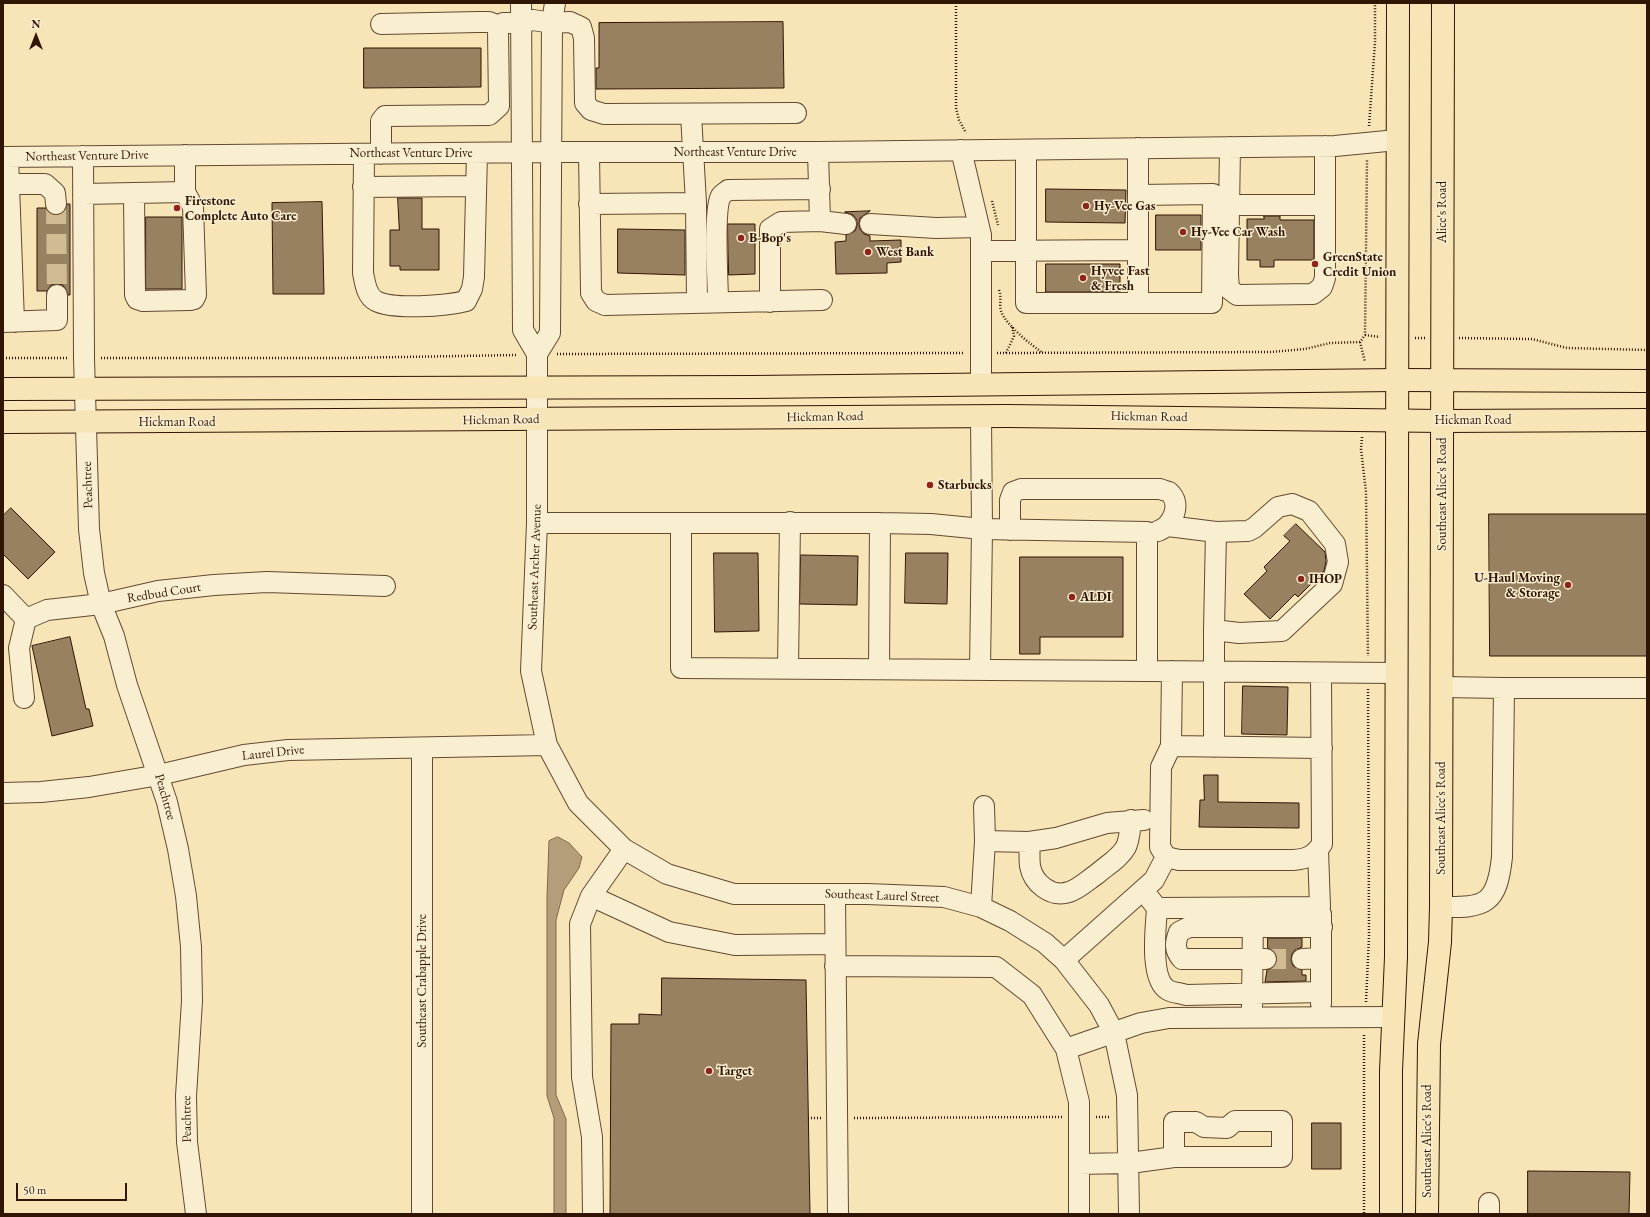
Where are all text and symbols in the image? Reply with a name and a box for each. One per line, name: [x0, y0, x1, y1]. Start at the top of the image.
north arrow: [16, 16, 56, 56]
text: N: [32, 17, 40, 31]
street label: Northeast Venture Drive: [673, 144, 797, 160]
street label: Northeast Venture Drive: [349, 145, 473, 161]
street label: Northeast Venture Drive: [25, 147, 149, 165]
street label: Alice's Road: [1434, 181, 1450, 243]
place label: Firestone Complete Auto Care: [185, 193, 297, 224]
place label: Hy-Vee Gas: [1094, 198, 1155, 214]
marker: Hy-Vee Gas: [1081, 201, 1091, 211]
marker: Firestone Complete Auto Care: [172, 203, 182, 213]
place label: Hy-Vee Car Wash: [1191, 224, 1285, 240]
marker: Hy-Vee Car Wash: [1178, 227, 1188, 237]
place label: B-Bop's: [749, 230, 791, 246]
marker: B-Bop's: [736, 233, 746, 243]
place label: West Bank: [876, 244, 934, 260]
marker: West Bank: [863, 247, 873, 257]
place label: GreenState Credit Union: [1323, 249, 1396, 280]
marker: GreenState Credit Union: [1310, 259, 1320, 269]
place label: Hyvee Fast & Fresh: [1091, 263, 1150, 294]
marker: Hyvee Fast & Fresh: [1078, 273, 1088, 283]
street label: Hickman Road: [786, 409, 864, 425]
street label: Hickman Road: [1110, 409, 1188, 425]
street label: Hickman Road: [462, 412, 540, 428]
street label: Hickman Road: [1434, 412, 1512, 428]
street label: Hickman Road: [138, 414, 216, 430]
street label: Southeast Alice's Road: [1434, 437, 1450, 551]
street label: Peachtree: [79, 461, 97, 509]
place label: Starbucks: [938, 477, 992, 493]
marker: Starbucks: [925, 480, 935, 490]
street label: Southeast Archer Avenue: [525, 504, 545, 630]
place label: U-Haul Moving & Storage: [1474, 570, 1560, 601]
place label: IHOP: [1309, 571, 1342, 587]
marker: IHOP: [1296, 574, 1306, 584]
street label: Redbud Court: [126, 579, 202, 607]
marker: U-Haul Moving & Storage: [1563, 580, 1573, 590]
place label: ALDI: [1080, 589, 1112, 605]
marker: ALDI: [1067, 592, 1077, 602]
street label: Laurel Drive: [241, 742, 305, 764]
street label: Southeast Alice's Road: [1433, 761, 1449, 875]
street label: Peachtree: [151, 772, 179, 822]
street label: Southeast Laurel Street: [824, 886, 940, 906]
street label: Southeast Crabapple Drive: [414, 914, 430, 1048]
place label: Target: [717, 1063, 752, 1079]
marker: Target: [704, 1066, 714, 1076]
street label: Southeast Alice's Road: [1419, 1084, 1435, 1198]
street label: Peachtree: [179, 1095, 195, 1143]
scale bar: [18, 1175, 129, 1201]
text: 50 m: [23, 1182, 46, 1198]

